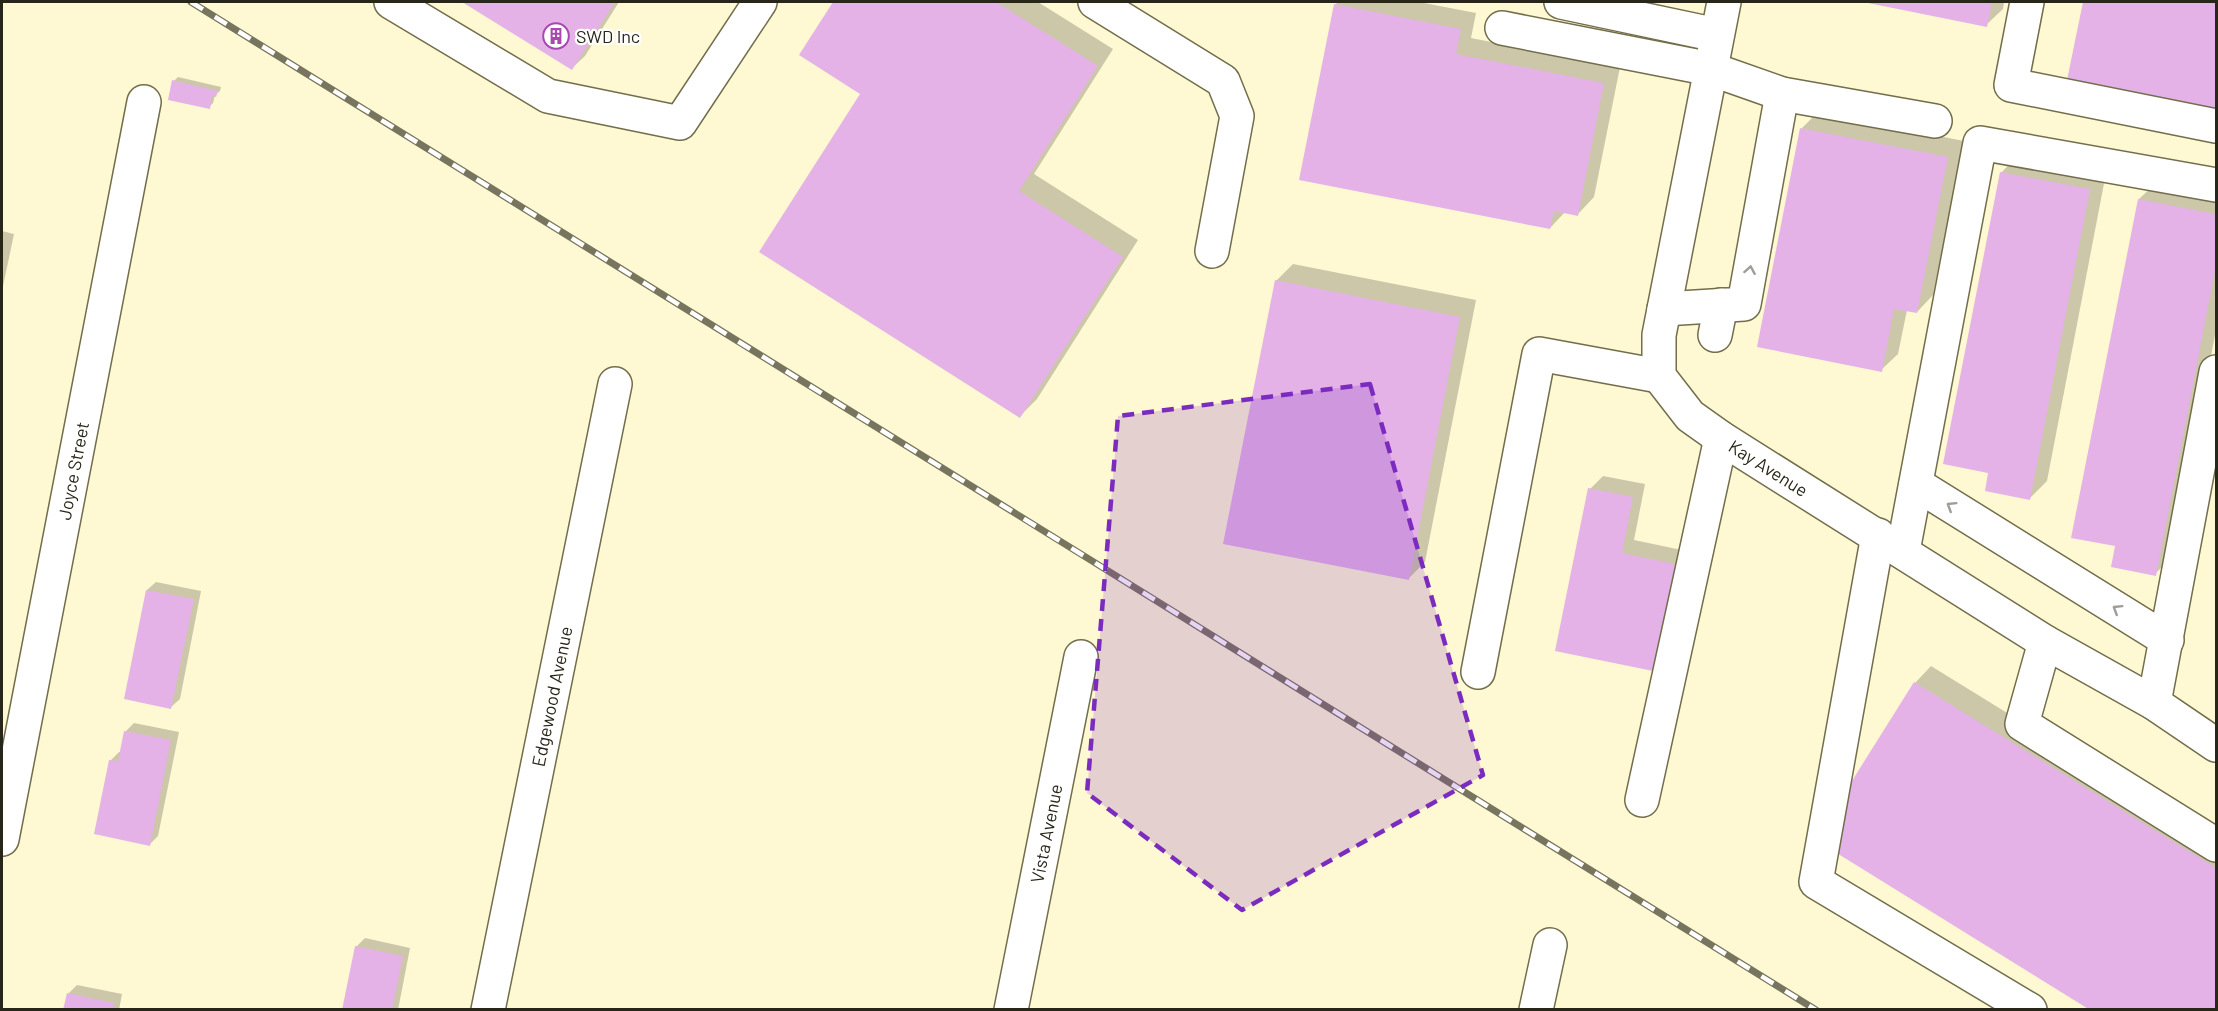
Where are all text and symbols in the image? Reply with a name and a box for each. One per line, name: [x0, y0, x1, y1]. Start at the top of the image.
building icon: SWD Inc: [541, 21, 571, 51]
place label: SWD Inc: [576, 25, 640, 47]
one-way arrow: [1743, 265, 1756, 275]
street label: Joyce Street: [53, 420, 93, 522]
street label: Kay Avenue: [1725, 435, 1812, 501]
one-way arrow: [1947, 501, 1957, 513]
one-way arrow: [2113, 604, 2123, 616]
street label: Edgewood Avenue: [527, 624, 577, 769]
street label: Vista Avenue: [1025, 782, 1067, 885]

